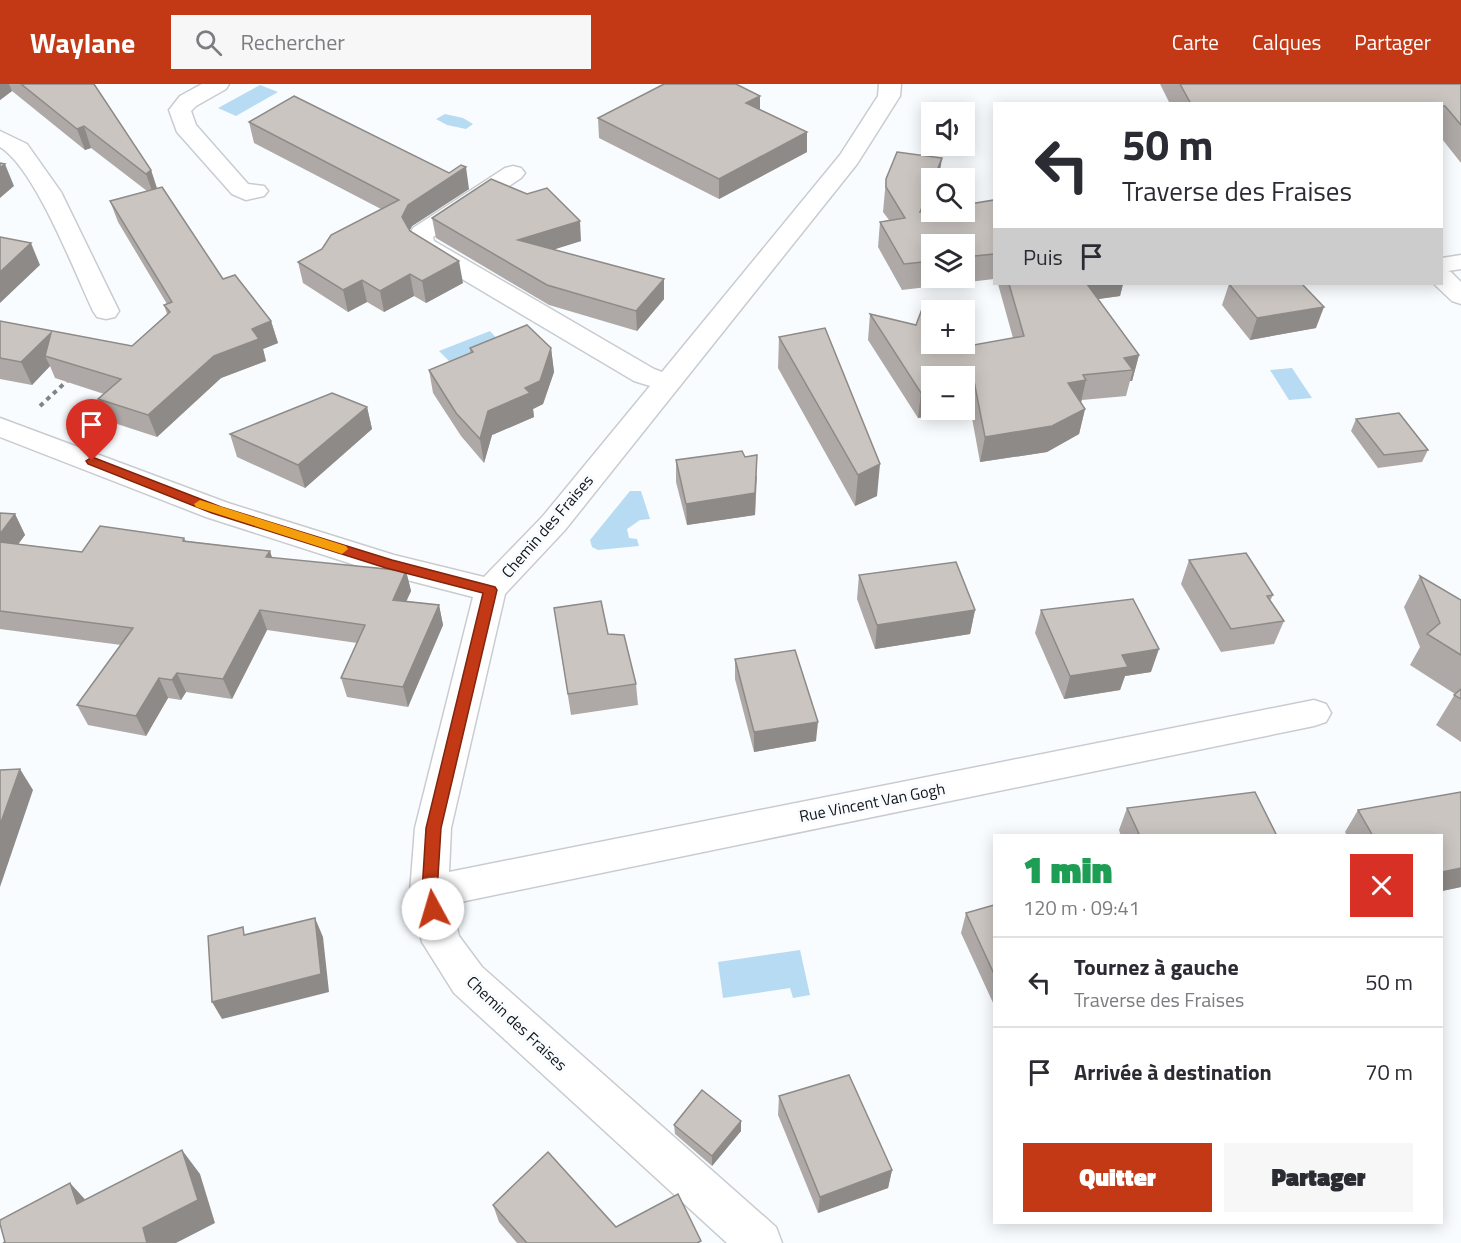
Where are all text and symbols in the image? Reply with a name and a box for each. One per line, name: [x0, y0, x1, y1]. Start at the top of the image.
search box: [171, 15, 591, 69]
text: Waylane: [30, 21, 135, 64]
text: Rechercher: [240, 25, 345, 59]
icon: search: [192, 26, 225, 59]
text: Carte: [1172, 26, 1219, 58]
text: Calques: [1252, 26, 1321, 58]
text: Partager: [1354, 26, 1431, 58]
map controls: [921, 102, 975, 420]
button: sound: [921, 102, 975, 156]
text: 50 m: [1122, 112, 1214, 176]
icon: left: [1023, 126, 1101, 204]
button: search: [921, 168, 975, 222]
text: Traverse des Fraises: [1122, 170, 1352, 211]
button: layers: [921, 234, 975, 288]
text: Puis: [1023, 240, 1063, 274]
icon: arrive: [1075, 240, 1108, 273]
button: +: [921, 300, 975, 354]
button: −: [921, 366, 975, 420]
pin: [66, 399, 117, 461]
icon: arrive: [75, 408, 108, 441]
street label: Chemin des Fraises: [495, 469, 599, 583]
street label: Rue Vincent Van Gogh: [797, 776, 947, 828]
text: 1 min: [1023, 842, 1112, 897]
button: close: [1350, 854, 1413, 917]
position arrow: [401, 877, 465, 941]
text: 120 m · 09:41: [1023, 892, 1140, 923]
text: Tournez à gauche: [1074, 950, 1239, 984]
text: 50 m: [1365, 965, 1413, 999]
icon: left: [1023, 966, 1056, 999]
street label: Chemin des Fraises: [461, 970, 573, 1076]
text: Traverse des Fraises: [1074, 984, 1244, 1015]
text: Arrivée à destination: [1074, 1055, 1272, 1089]
text: 70 m: [1365, 1055, 1413, 1089]
icon: arrive: [1023, 1056, 1056, 1089]
button: Quitter: [1023, 1143, 1212, 1212]
button: Partager: [1224, 1143, 1413, 1212]

